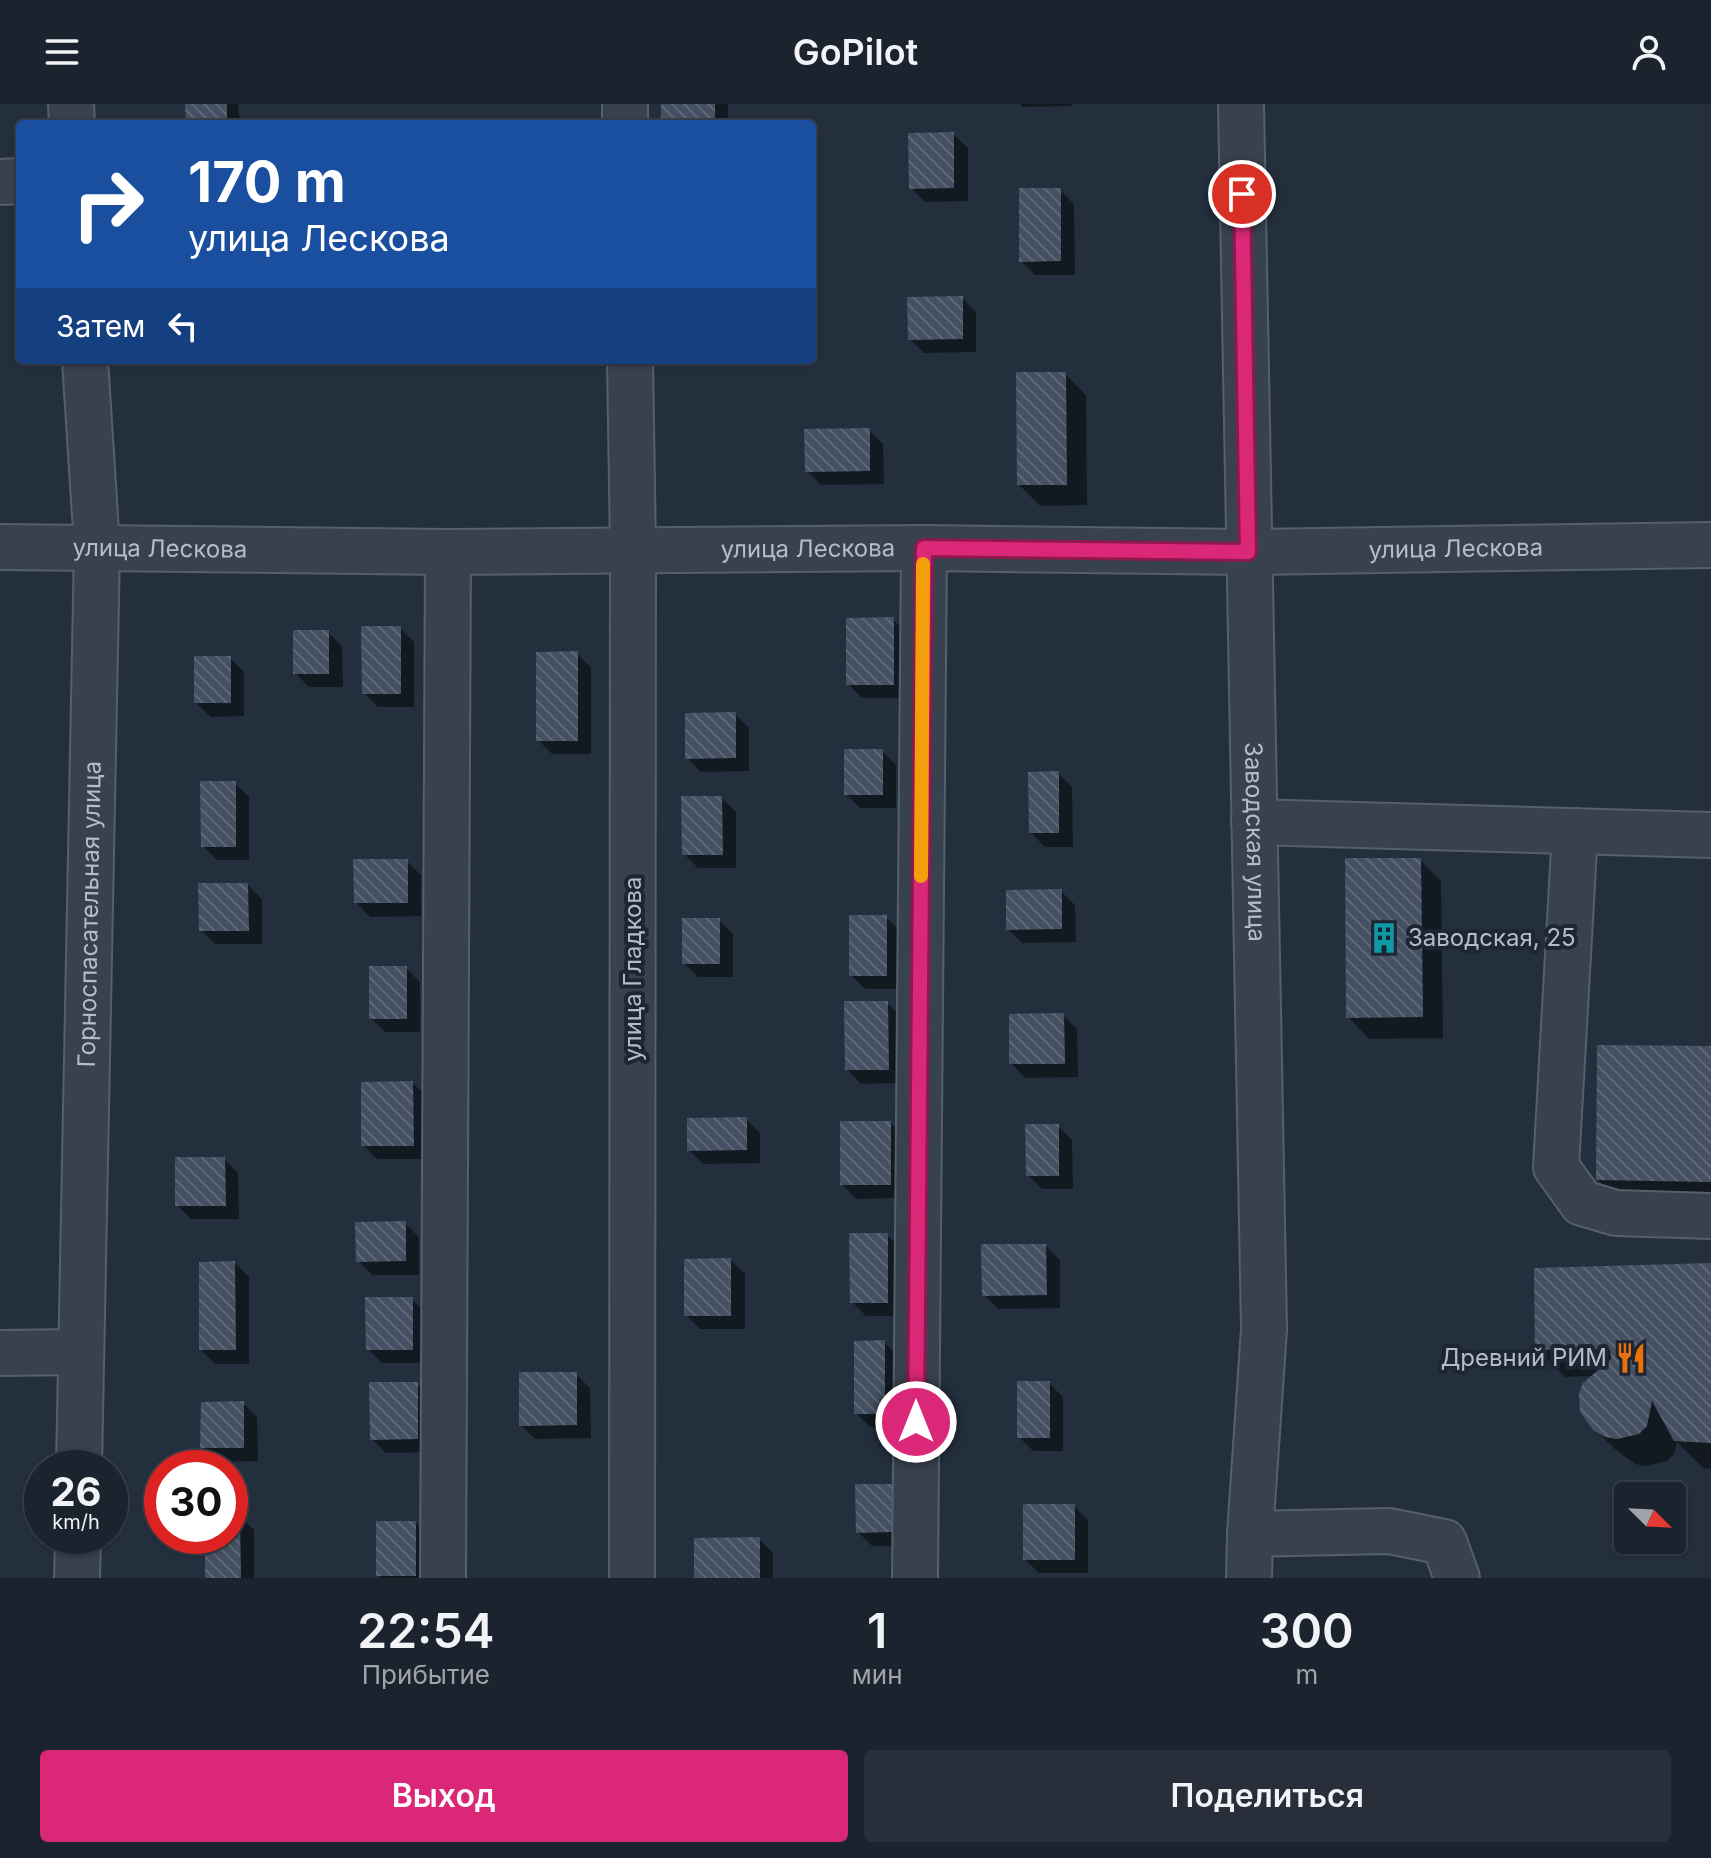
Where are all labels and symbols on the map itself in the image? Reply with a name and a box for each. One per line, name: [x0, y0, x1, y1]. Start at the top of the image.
pin: [1208, 160, 1276, 228]
street label: улица Лескова: [73, 533, 247, 564]
street label: улица Лескова: [721, 533, 895, 564]
street label: улица Лескова: [1368, 533, 1543, 564]
street label: Заводская улица: [1239, 742, 1272, 942]
street label: Горноспасательная улица: [72, 761, 107, 1068]
street label: улица Гладкова: [618, 876, 647, 1062]
building icon: Заводская, 25: [1367, 921, 1401, 955]
place label: Заводская, 25: [1408, 923, 1576, 952]
restaurant icon: Древний РИМ: [1614, 1341, 1648, 1375]
place label: Древний РИМ: [1441, 1343, 1607, 1372]
position arrow: [874, 1380, 958, 1464]
speed limit sign: 30: [144, 1450, 248, 1554]
north arrow: [1614, 1482, 1686, 1554]

